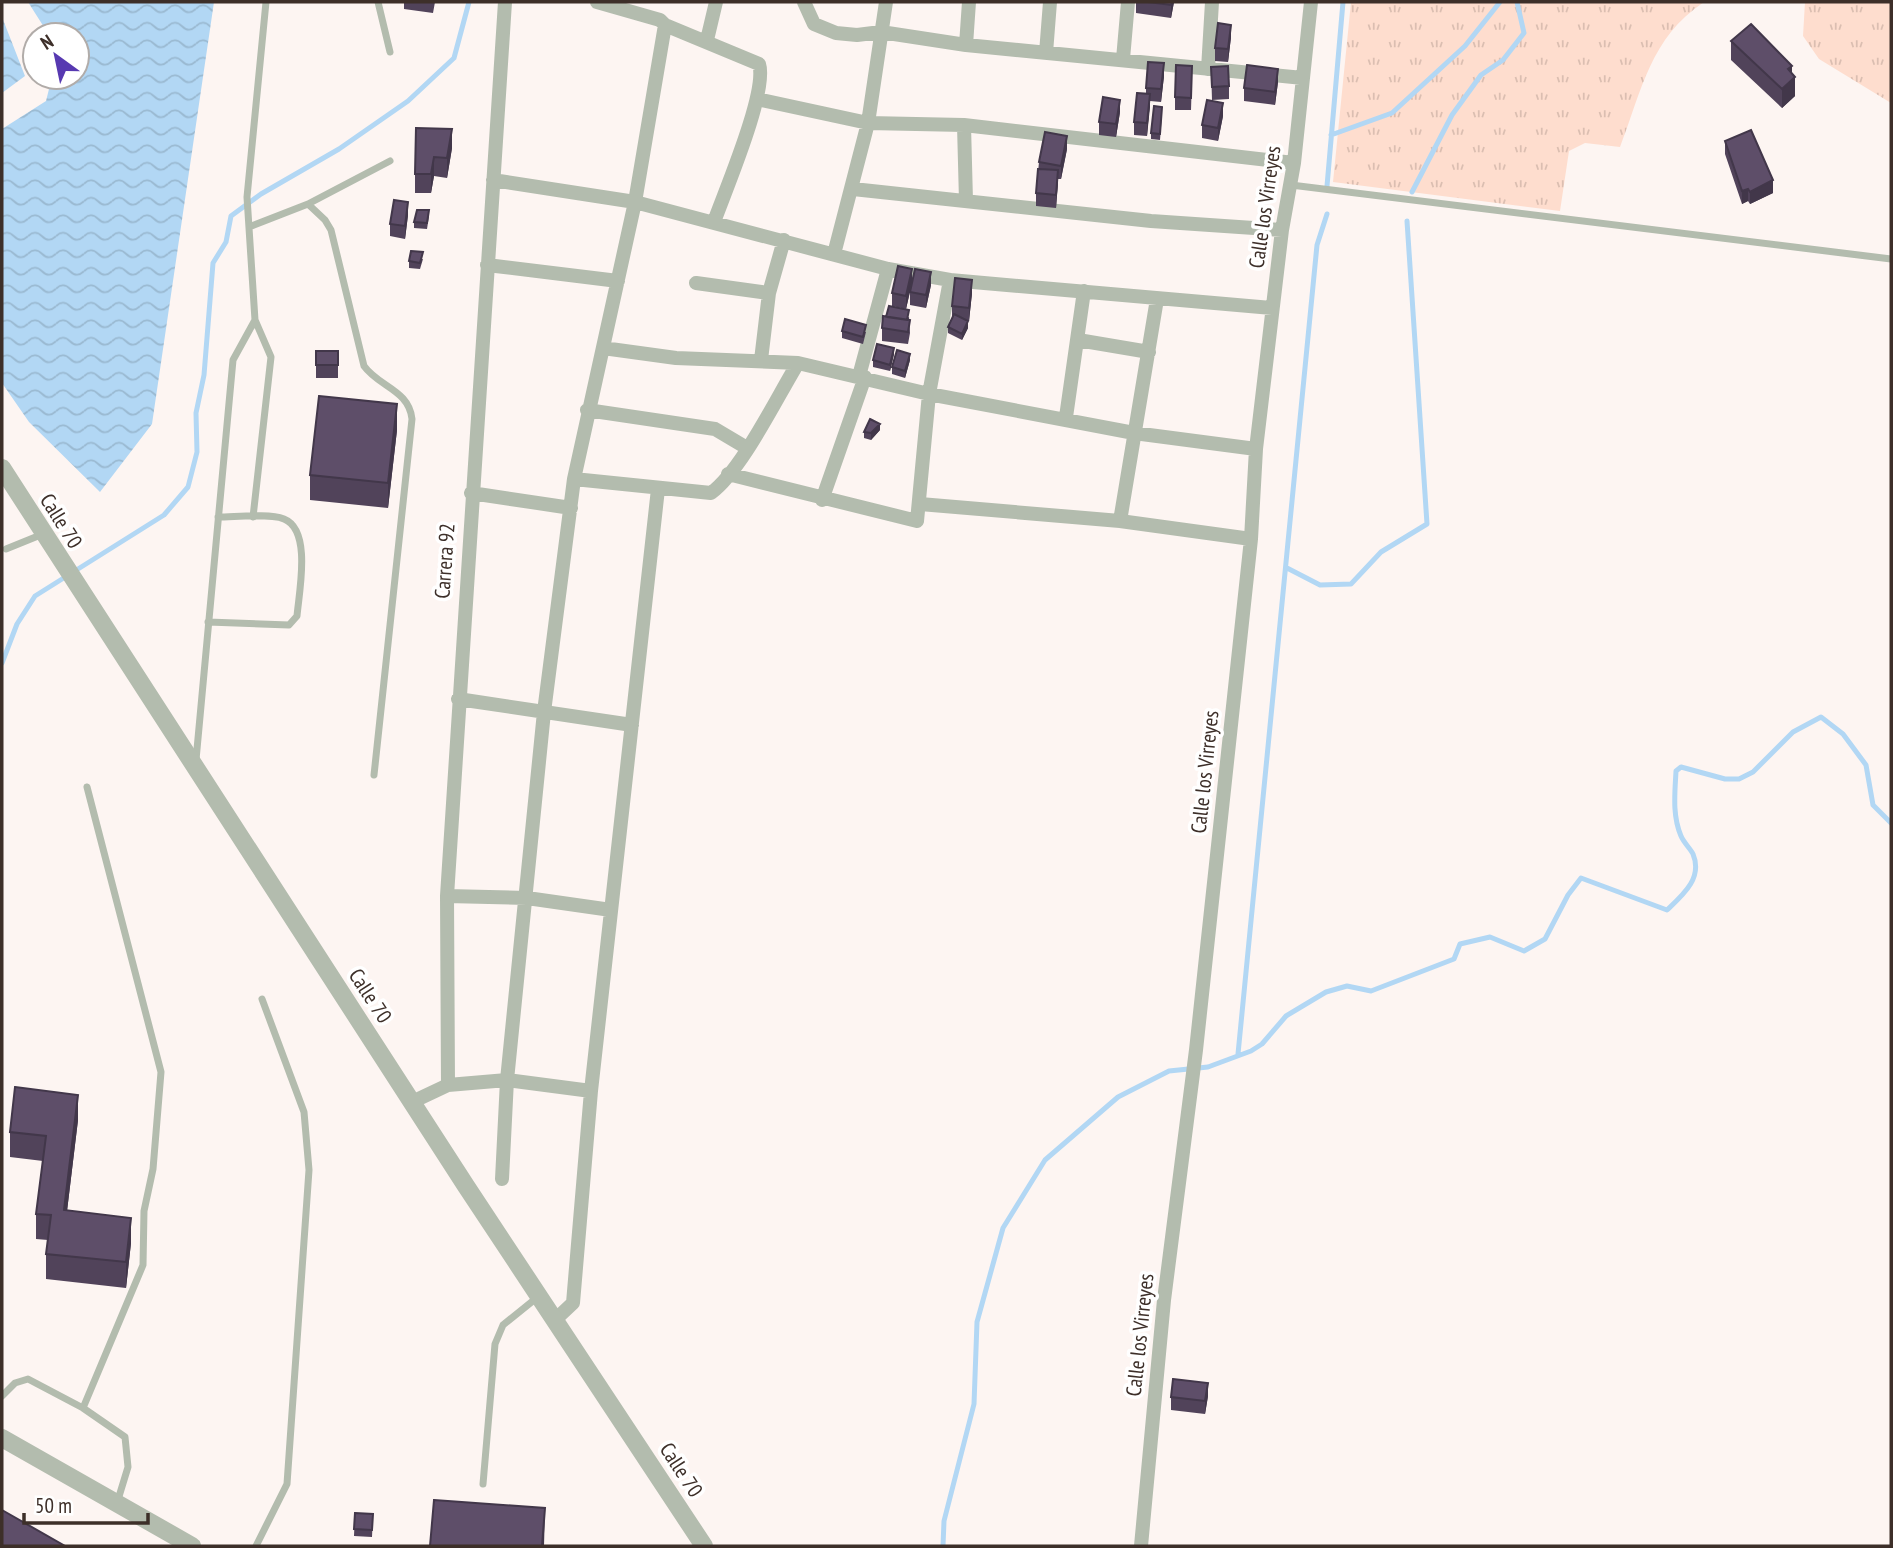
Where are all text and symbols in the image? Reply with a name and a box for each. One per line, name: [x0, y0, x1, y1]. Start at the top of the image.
north arrow: [21, 21, 91, 91]
text: N: [36, 29, 58, 55]
street label: Calle los Virreyes: [1243, 144, 1286, 270]
street label: Calle 70: [34, 488, 89, 553]
street label: Carrera 92: [428, 522, 461, 600]
street label: Calle los Virreyes: [1185, 709, 1224, 835]
street label: Calle 70: [343, 963, 398, 1028]
street label: Calle los Virreyes: [1120, 1272, 1159, 1398]
street label: Calle 70: [654, 1437, 709, 1502]
scale bar: [24, 1482, 149, 1526]
text: 50 m: [35, 1492, 72, 1519]

